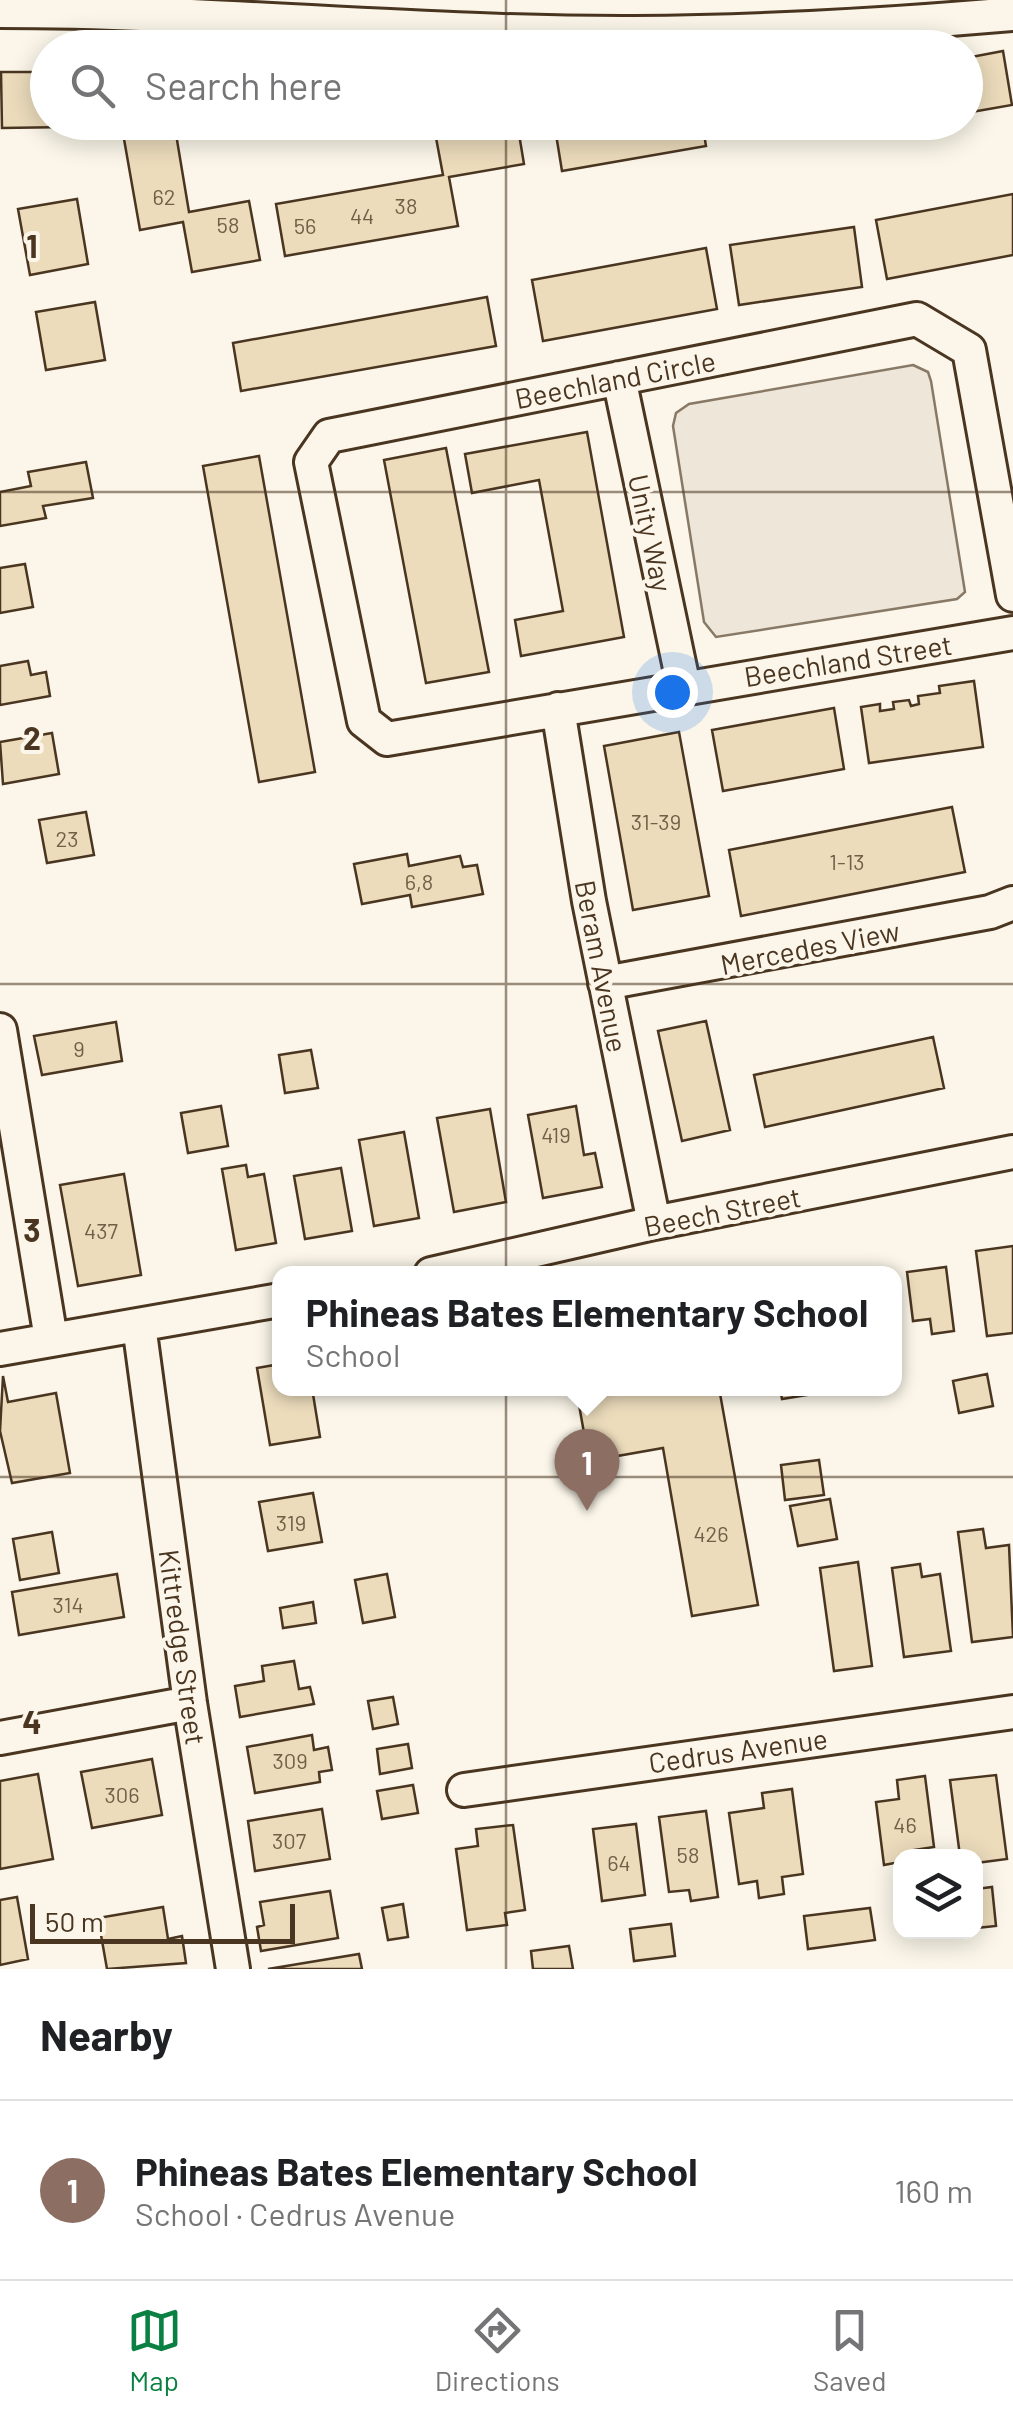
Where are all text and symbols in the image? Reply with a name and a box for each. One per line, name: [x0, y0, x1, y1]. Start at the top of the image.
search box: [30, 30, 983, 140]
icon: search: [65, 58, 120, 113]
text: Search here: [145, 62, 343, 108]
house number: 62: [152, 183, 176, 209]
house number: 38: [395, 192, 417, 218]
house number: 44: [350, 202, 374, 228]
house number: 58: [217, 211, 239, 237]
house number: 56: [294, 212, 316, 238]
text: 1: [26, 226, 38, 264]
street label: Beechland Circle: [512, 343, 718, 415]
street label: Unity Way: [622, 471, 680, 595]
street label: Beechland Street: [742, 627, 954, 693]
your location: [647, 667, 698, 718]
text: 2: [23, 718, 41, 756]
house number: 31-39: [631, 808, 681, 834]
house number: 23: [56, 825, 79, 851]
house number: 1-13: [829, 848, 865, 874]
house number: 6,8: [405, 868, 433, 894]
street label: Beram Avenue: [569, 877, 635, 1055]
street label: Mercedes View: [718, 913, 902, 981]
house number: 9: [73, 1035, 85, 1061]
house number: 419: [541, 1121, 571, 1147]
street label: Beech Street: [641, 1179, 803, 1243]
text: 3: [23, 1210, 41, 1248]
house number: 437: [84, 1217, 118, 1243]
popup: [272, 1266, 902, 1396]
text: Phineas Bates Elementary School: [306, 1289, 868, 1335]
text: School: [306, 1335, 400, 1373]
pin: 1: [554, 1428, 620, 1511]
house number: 319: [276, 1509, 306, 1535]
house number: 426: [693, 1520, 729, 1546]
street label: Kittredge Street: [152, 1547, 214, 1747]
house number: 314: [53, 1591, 84, 1617]
text: 4: [22, 1702, 42, 1740]
street label: Cedrus Avenue: [646, 1721, 830, 1779]
house number: 309: [272, 1747, 308, 1773]
house number: 306: [104, 1781, 140, 1807]
house number: 46: [893, 1811, 917, 1837]
house number: 307: [272, 1827, 306, 1853]
house number: 58: [677, 1841, 699, 1867]
house number: 64: [607, 1849, 631, 1875]
map controls: [893, 1849, 983, 1939]
button: layers: [893, 1849, 983, 1939]
scale bar: [30, 1899, 295, 1944]
text: 50 m: [45, 1904, 104, 1938]
text: Nearby: [40, 2009, 173, 2059]
text: Phineas Bates Elementary School: [135, 2148, 697, 2194]
text: 1: [67, 2171, 78, 2209]
text: 160 m: [894, 2171, 973, 2209]
text: School · Cedrus Avenue: [135, 2194, 455, 2232]
tab: Map: [127, 2303, 182, 2397]
tab: Directions: [435, 2303, 560, 2397]
tab: Saved: [813, 2303, 886, 2397]

